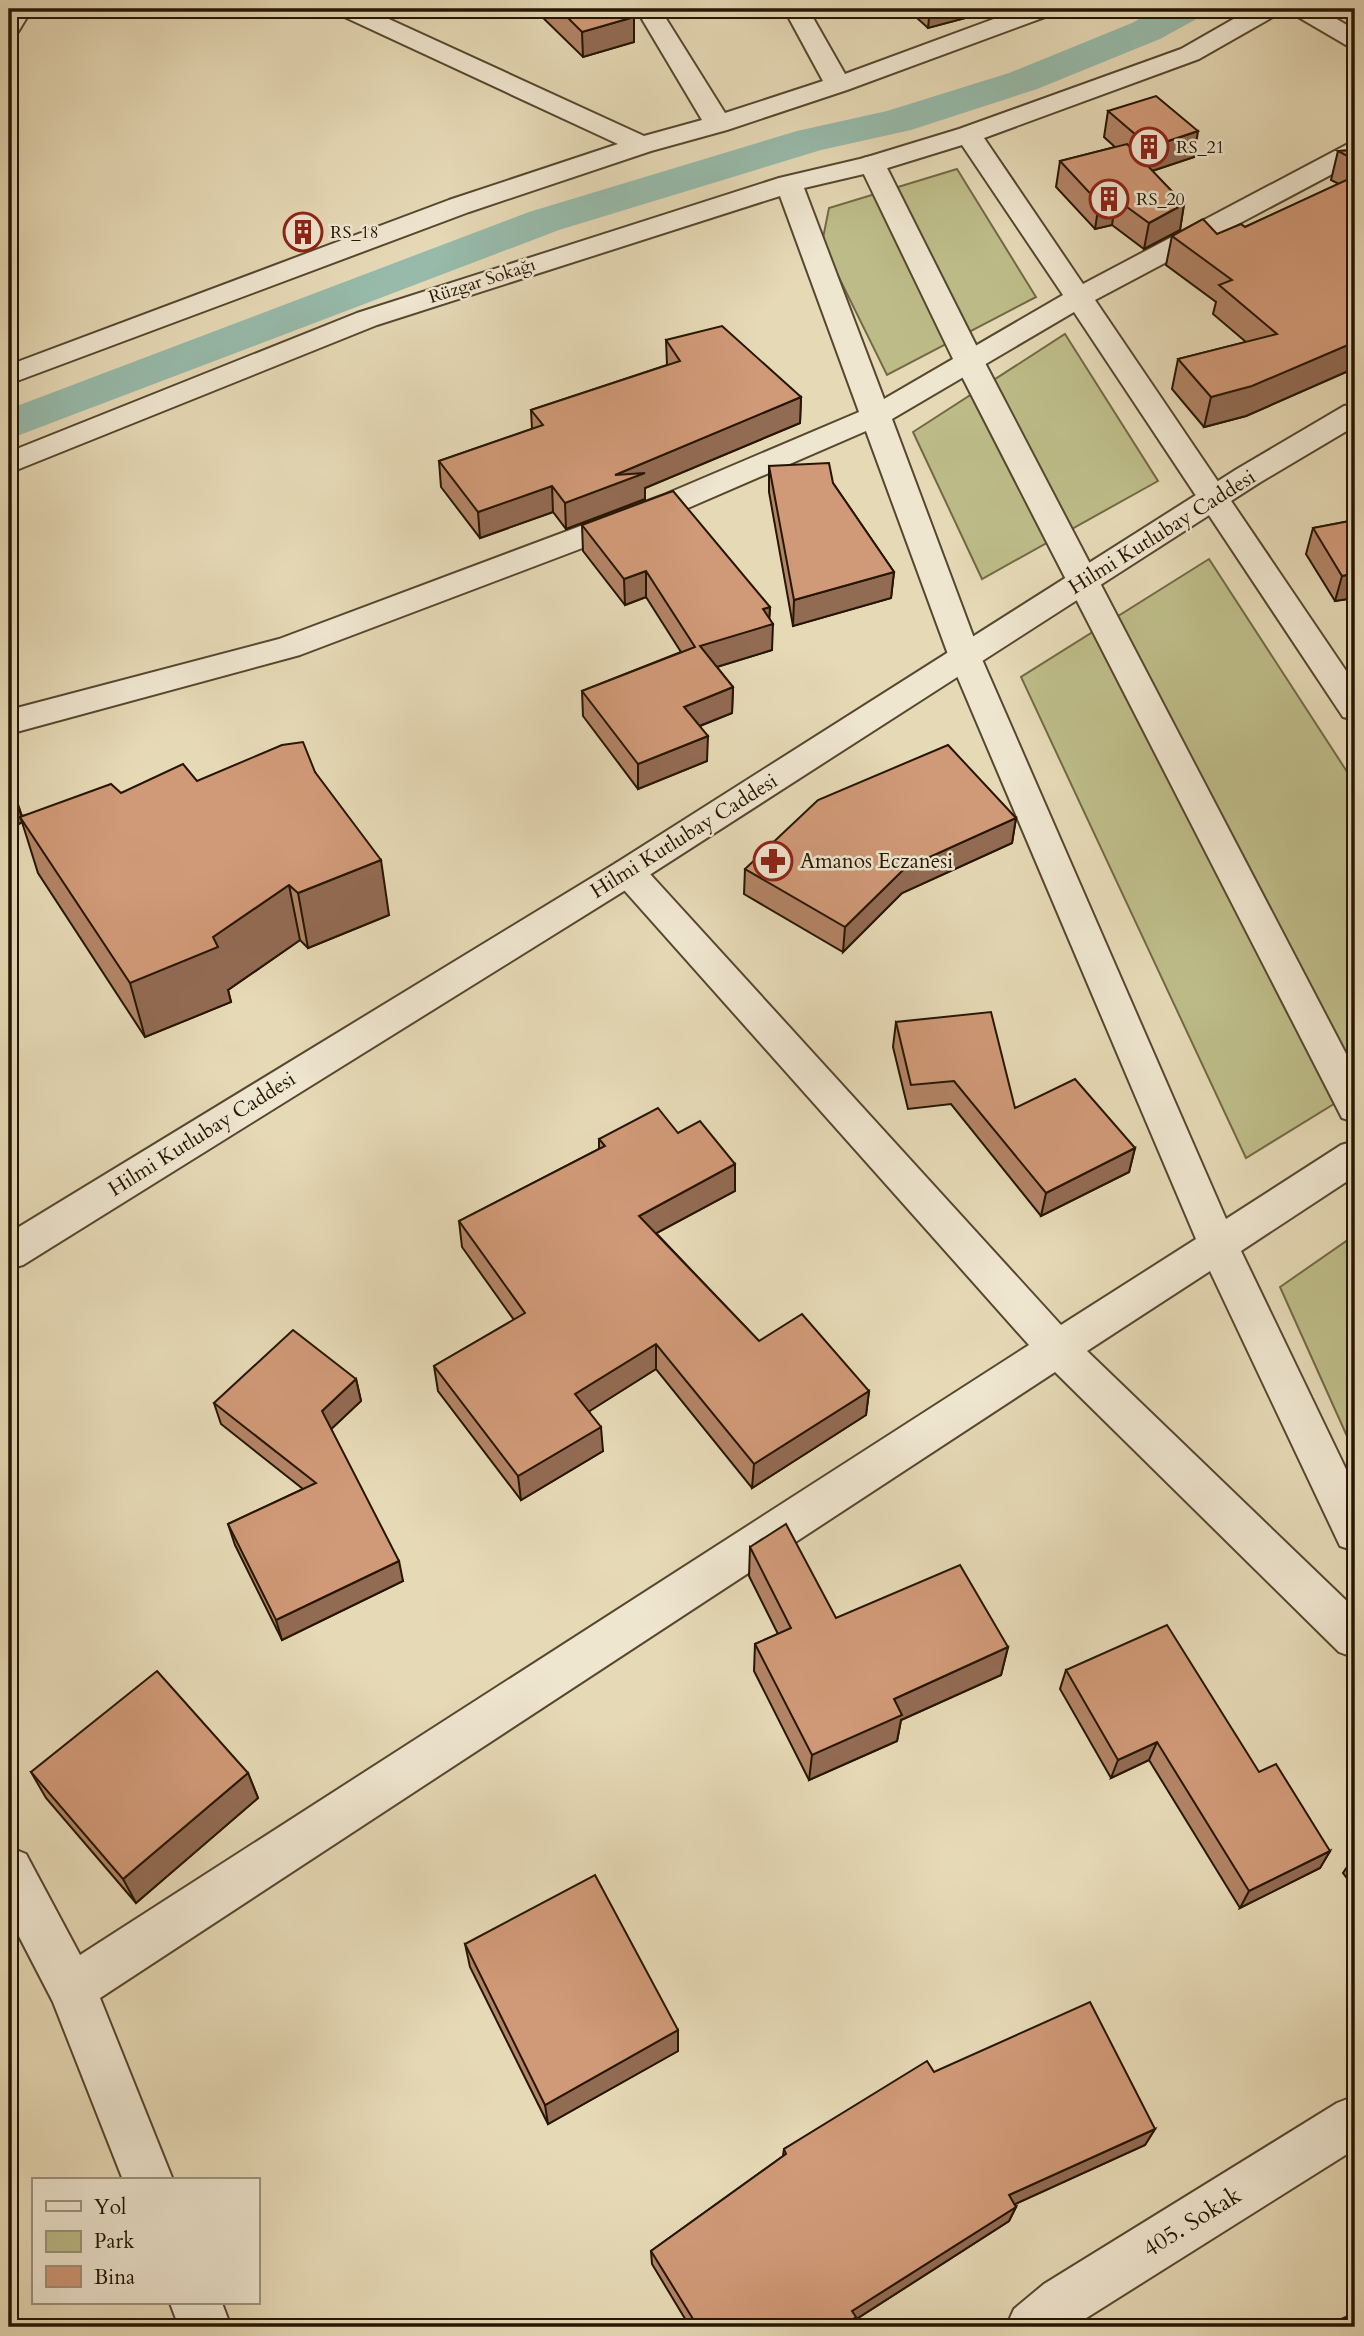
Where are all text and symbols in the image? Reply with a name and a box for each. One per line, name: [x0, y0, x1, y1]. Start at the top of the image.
building icon: RS_21: [1128, 126, 1170, 168]
place label: RS_21: [1176, 135, 1225, 160]
building icon: RS_20: [1088, 178, 1130, 220]
place label: RS_20: [1136, 187, 1185, 212]
building icon: RS_18: [282, 211, 324, 253]
place label: RS_18: [330, 220, 379, 245]
street label: Rüzgar Sokağı: [425, 252, 539, 310]
street label: Hilmi Kutlubay Caddesi: [1063, 462, 1261, 601]
street label: Hilmi Kutlubay Caddesi: [585, 766, 783, 905]
pharmacy icon: Amanos Eczanesi: [752, 840, 794, 882]
place label: Amanos Eczanesi: [800, 847, 953, 876]
street label: Hilmi Kutlubay Caddesi: [103, 1064, 301, 1203]
legend: [32, 2178, 259, 2304]
street label: 405. Sokak: [1136, 2179, 1248, 2265]
text: Yol: [94, 2193, 126, 2222]
text: Park: [94, 2227, 135, 2256]
text: Bina: [94, 2263, 135, 2292]

